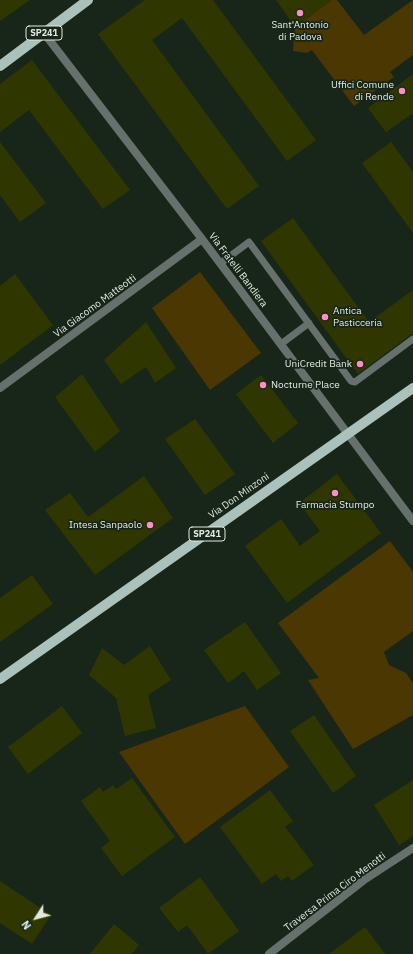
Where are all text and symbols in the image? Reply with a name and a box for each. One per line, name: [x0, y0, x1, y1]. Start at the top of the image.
marker: Sant'Antonio di Padova: [295, 8, 305, 18]
place label: Sant'Antonio di Padova: [271, 19, 329, 42]
road number: SP241: [26, 26, 62, 40]
place label: Uffici Comune di Rende: [331, 79, 394, 102]
marker: Uffici Comune di Rende: [397, 86, 407, 96]
street label: Via Fratelli Bandiera: [206, 230, 270, 310]
street label: Via Giacomo Matteotti: [51, 272, 139, 340]
place label: Antica Pasticceria: [333, 305, 382, 328]
marker: Antica Pasticceria: [320, 312, 330, 322]
place label: UniCredit Bank: [285, 358, 352, 370]
marker: UniCredit Bank: [355, 359, 365, 369]
place label: Nocturne Place: [271, 379, 340, 391]
marker: Nocturne Place: [258, 380, 268, 390]
street label: Via Don Minzoni: [206, 471, 272, 521]
marker: Farmacia Stumpo: [330, 488, 340, 498]
place label: Farmacia Stumpo: [296, 499, 374, 511]
place label: Intesa Sanpaolo: [69, 519, 142, 531]
marker: Intesa Sanpaolo: [145, 520, 155, 530]
road number: SP241: [189, 527, 225, 541]
street label: Traversa Prima Ciro Menotti: [282, 850, 388, 934]
north arrow: [16, 898, 56, 938]
text: N: [18, 918, 34, 932]

